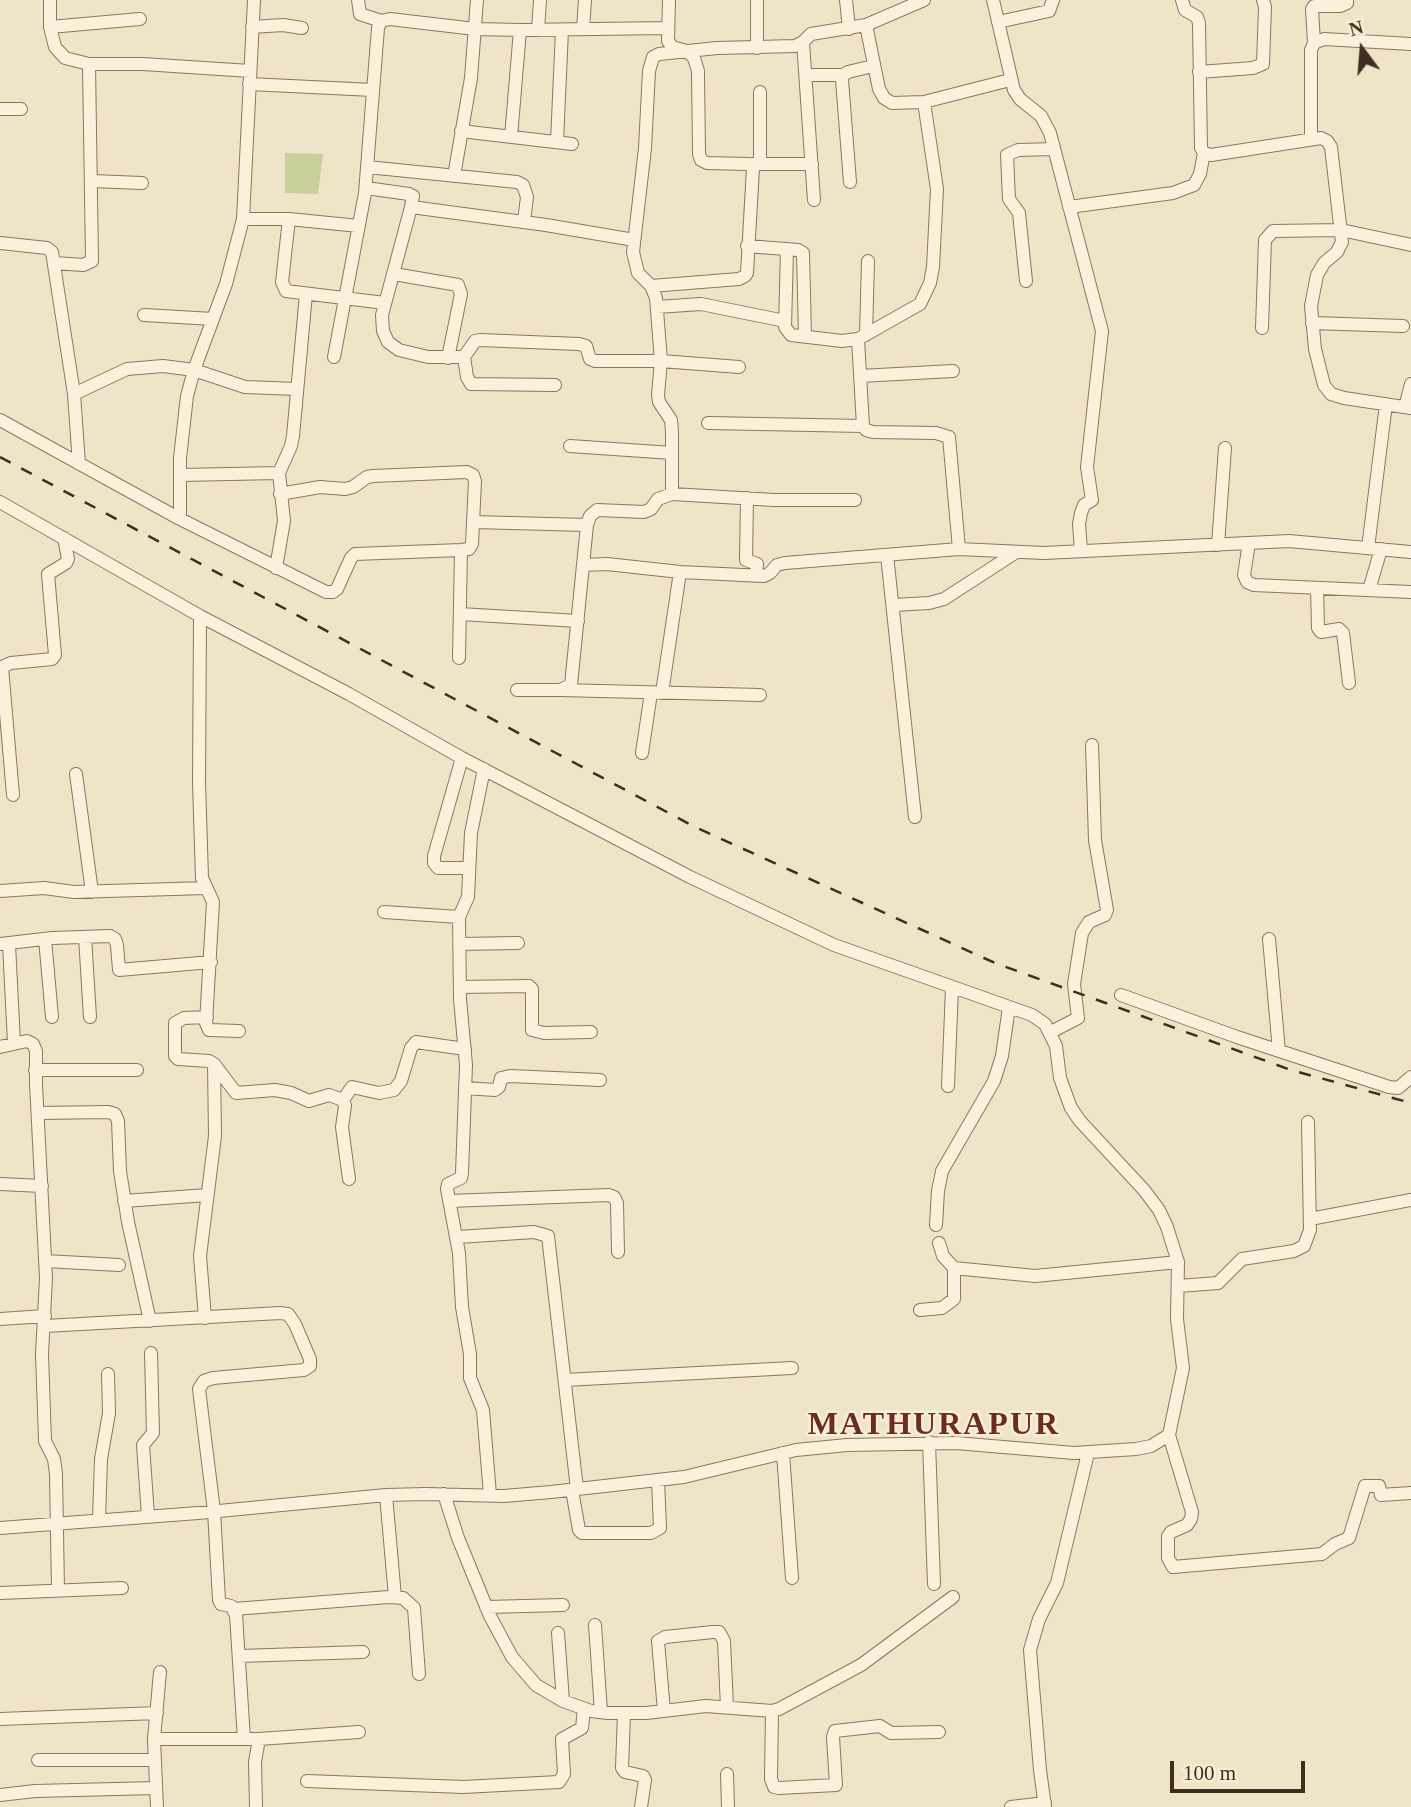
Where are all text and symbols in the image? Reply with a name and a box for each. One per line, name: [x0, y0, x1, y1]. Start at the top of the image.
north arrow: [1327, 14, 1397, 84]
text: N: [1347, 16, 1366, 40]
district label: MATHURAPUR: [809, 1407, 1059, 1445]
scale bar: [1173, 1748, 1308, 1792]
text: 100 m: [1183, 1761, 1236, 1785]

